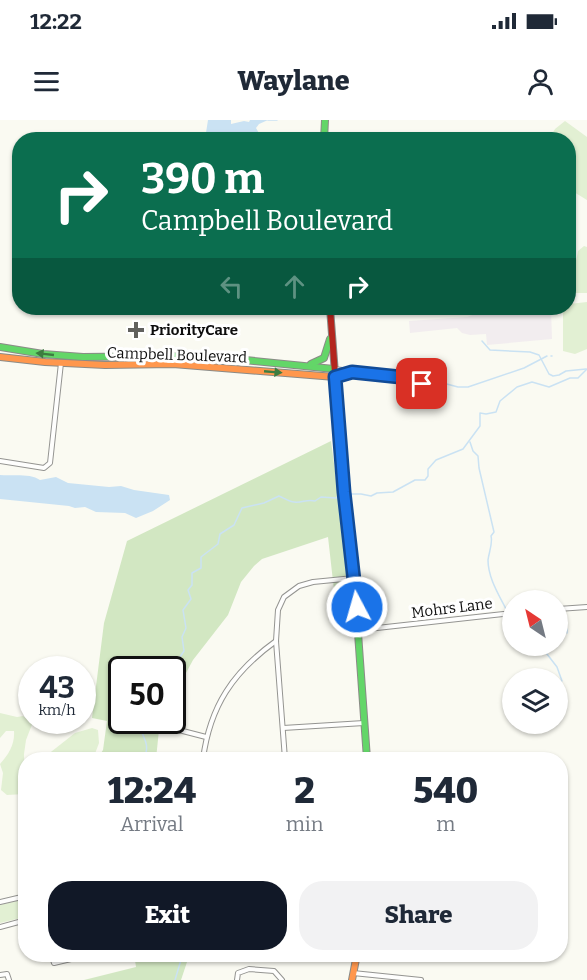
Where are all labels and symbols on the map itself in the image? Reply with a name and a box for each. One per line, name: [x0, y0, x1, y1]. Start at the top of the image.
marker: PriorityCare: [127, 321, 145, 339]
place label: PriorityCare: [150, 321, 238, 339]
street label: Campbell Boulevard: [107, 344, 247, 366]
one-way arrow: [35, 349, 54, 359]
pin: [396, 358, 447, 409]
one-way arrow: [263, 367, 282, 377]
position arrow: [325, 575, 389, 639]
north arrow: [502, 590, 568, 656]
street label: Mohrs Lane: [410, 594, 494, 622]
speed limit sign: 50: [108, 656, 186, 734]

